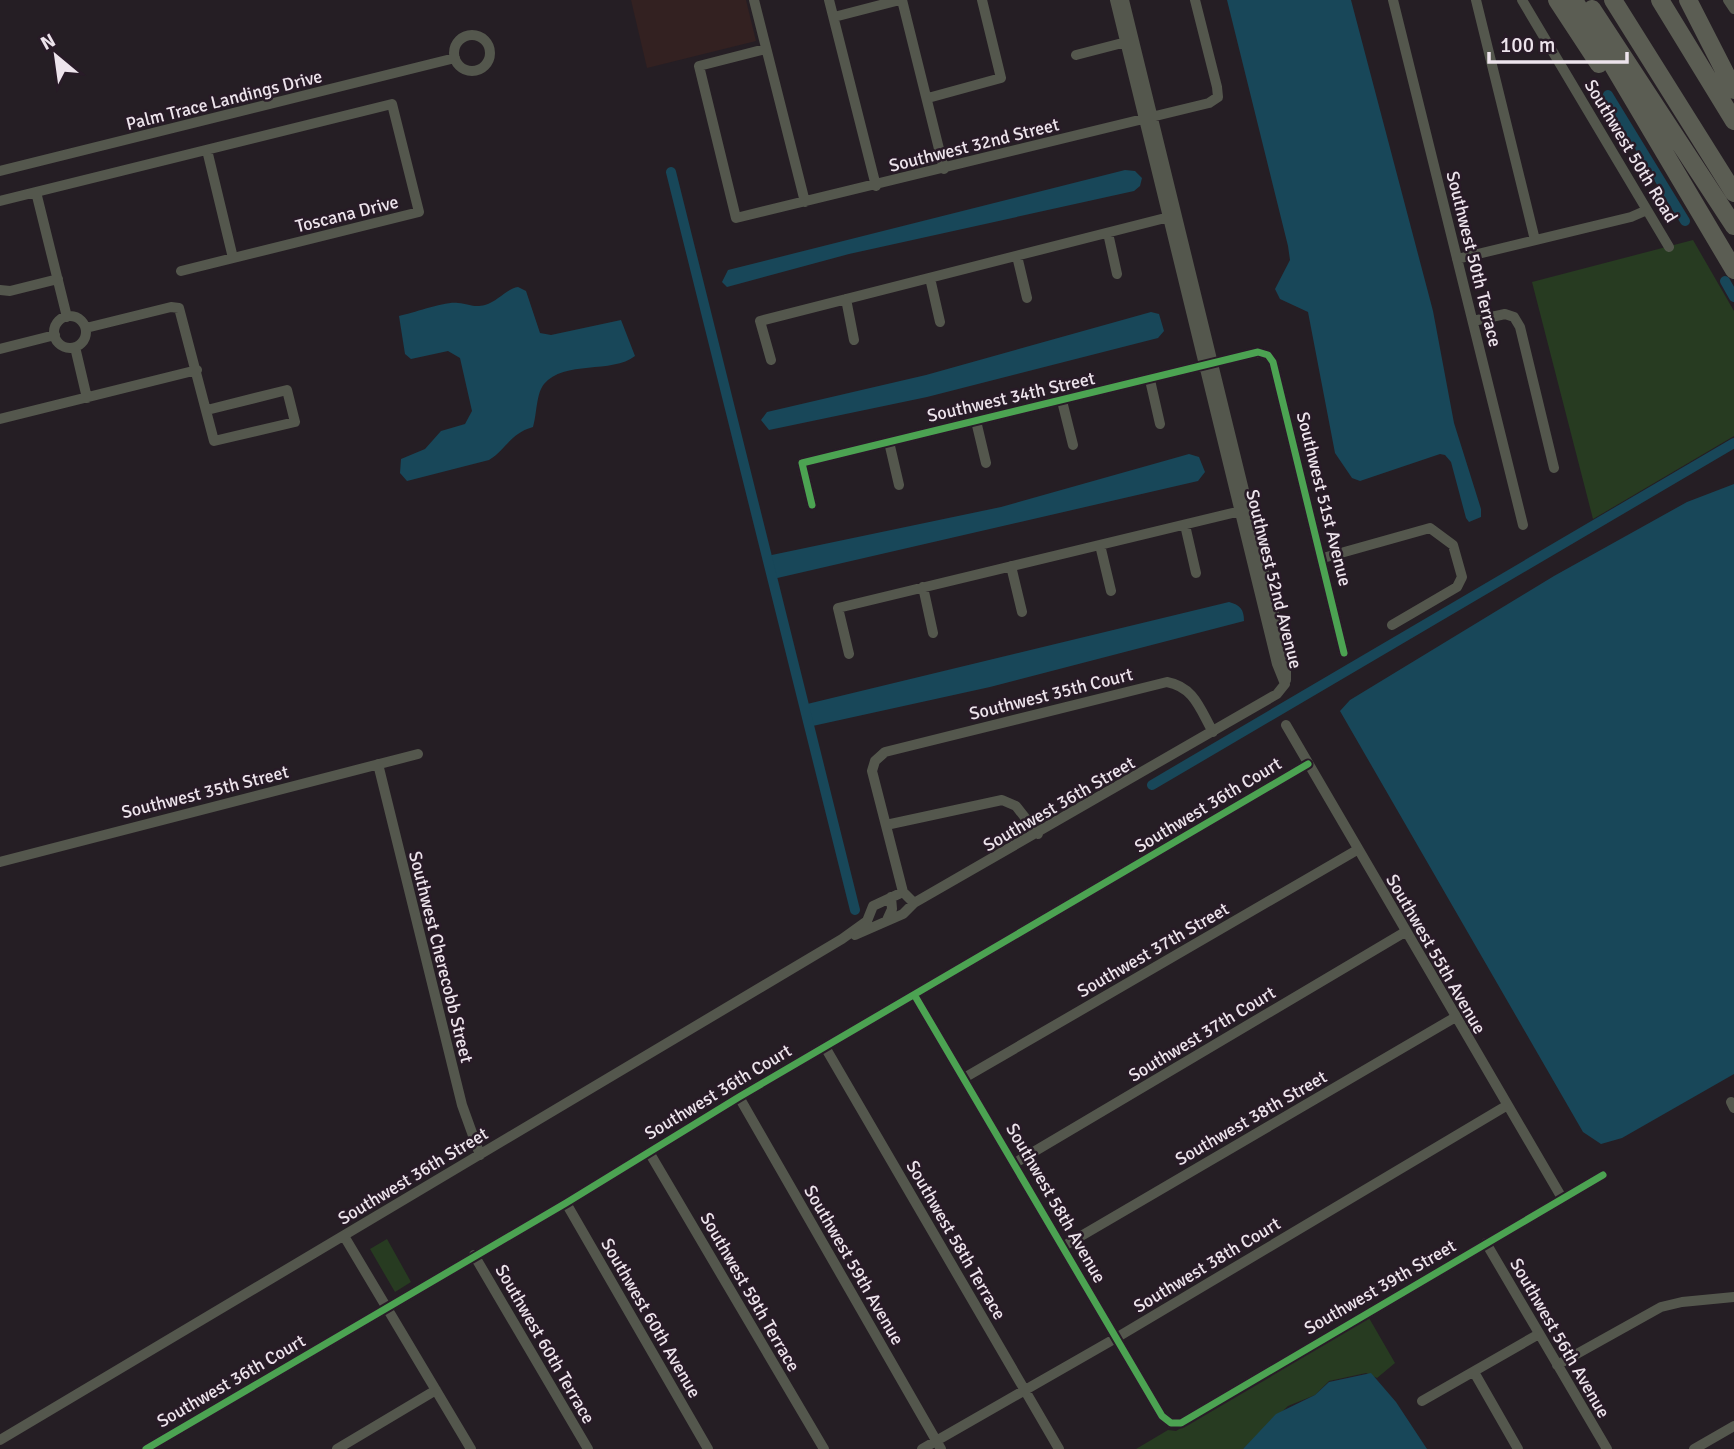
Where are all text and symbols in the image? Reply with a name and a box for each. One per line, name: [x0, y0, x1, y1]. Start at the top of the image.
north arrow: [21, 21, 91, 91]
scale bar: [1489, 21, 1627, 65]
text: N: [37, 28, 60, 56]
text: 100 m: [1500, 32, 1555, 58]
street label: Palm Trace Landings Drive: [124, 65, 324, 135]
street label: Southwest 50th Road: [1580, 75, 1682, 227]
street label: Southwest 32nd Street: [887, 113, 1061, 177]
street label: Southwest 50th Terrace: [1442, 169, 1506, 349]
street label: Toscana Drive: [293, 191, 401, 237]
street label: Southwest 34th Street: [925, 367, 1097, 427]
street label: Southwest 51st Avenue: [1292, 410, 1356, 588]
street label: Southwest 52nd Avenue: [1241, 487, 1307, 671]
street label: Southwest 35th Court: [967, 663, 1135, 725]
street label: Southwest 36th Street: [979, 752, 1139, 856]
street label: Southwest 36th Court: [1130, 752, 1286, 858]
street label: Southwest 35th Street: [119, 761, 291, 823]
street label: Southwest Cherecobb Street: [404, 849, 478, 1065]
street label: Southwest 55th Avenue: [1381, 870, 1491, 1038]
street label: Southwest 37th Street: [1073, 898, 1233, 1002]
street label: Southwest 37th Court: [1124, 981, 1280, 1087]
street label: Southwest 36th Court: [640, 1039, 796, 1145]
street label: Southwest 38th Street: [1171, 1066, 1331, 1170]
street label: Southwest 58th Avenue: [1001, 1119, 1111, 1287]
street label: Southwest 36th Street: [334, 1122, 492, 1230]
street label: Southwest 58th Terrace: [901, 1156, 1011, 1324]
street label: Southwest 59th Avenue: [799, 1181, 909, 1349]
street label: Southwest 59th Terrace: [695, 1208, 805, 1376]
street label: Southwest 38th Court: [1129, 1212, 1285, 1318]
street label: Southwest 60th Avenue: [596, 1234, 706, 1402]
street label: Southwest 39th Street: [1300, 1235, 1460, 1339]
street label: Southwest 56th Avenue: [1505, 1254, 1615, 1422]
street label: Southwest 60th Terrace: [490, 1260, 600, 1428]
street label: Southwest 36th Court: [153, 1330, 309, 1432]

